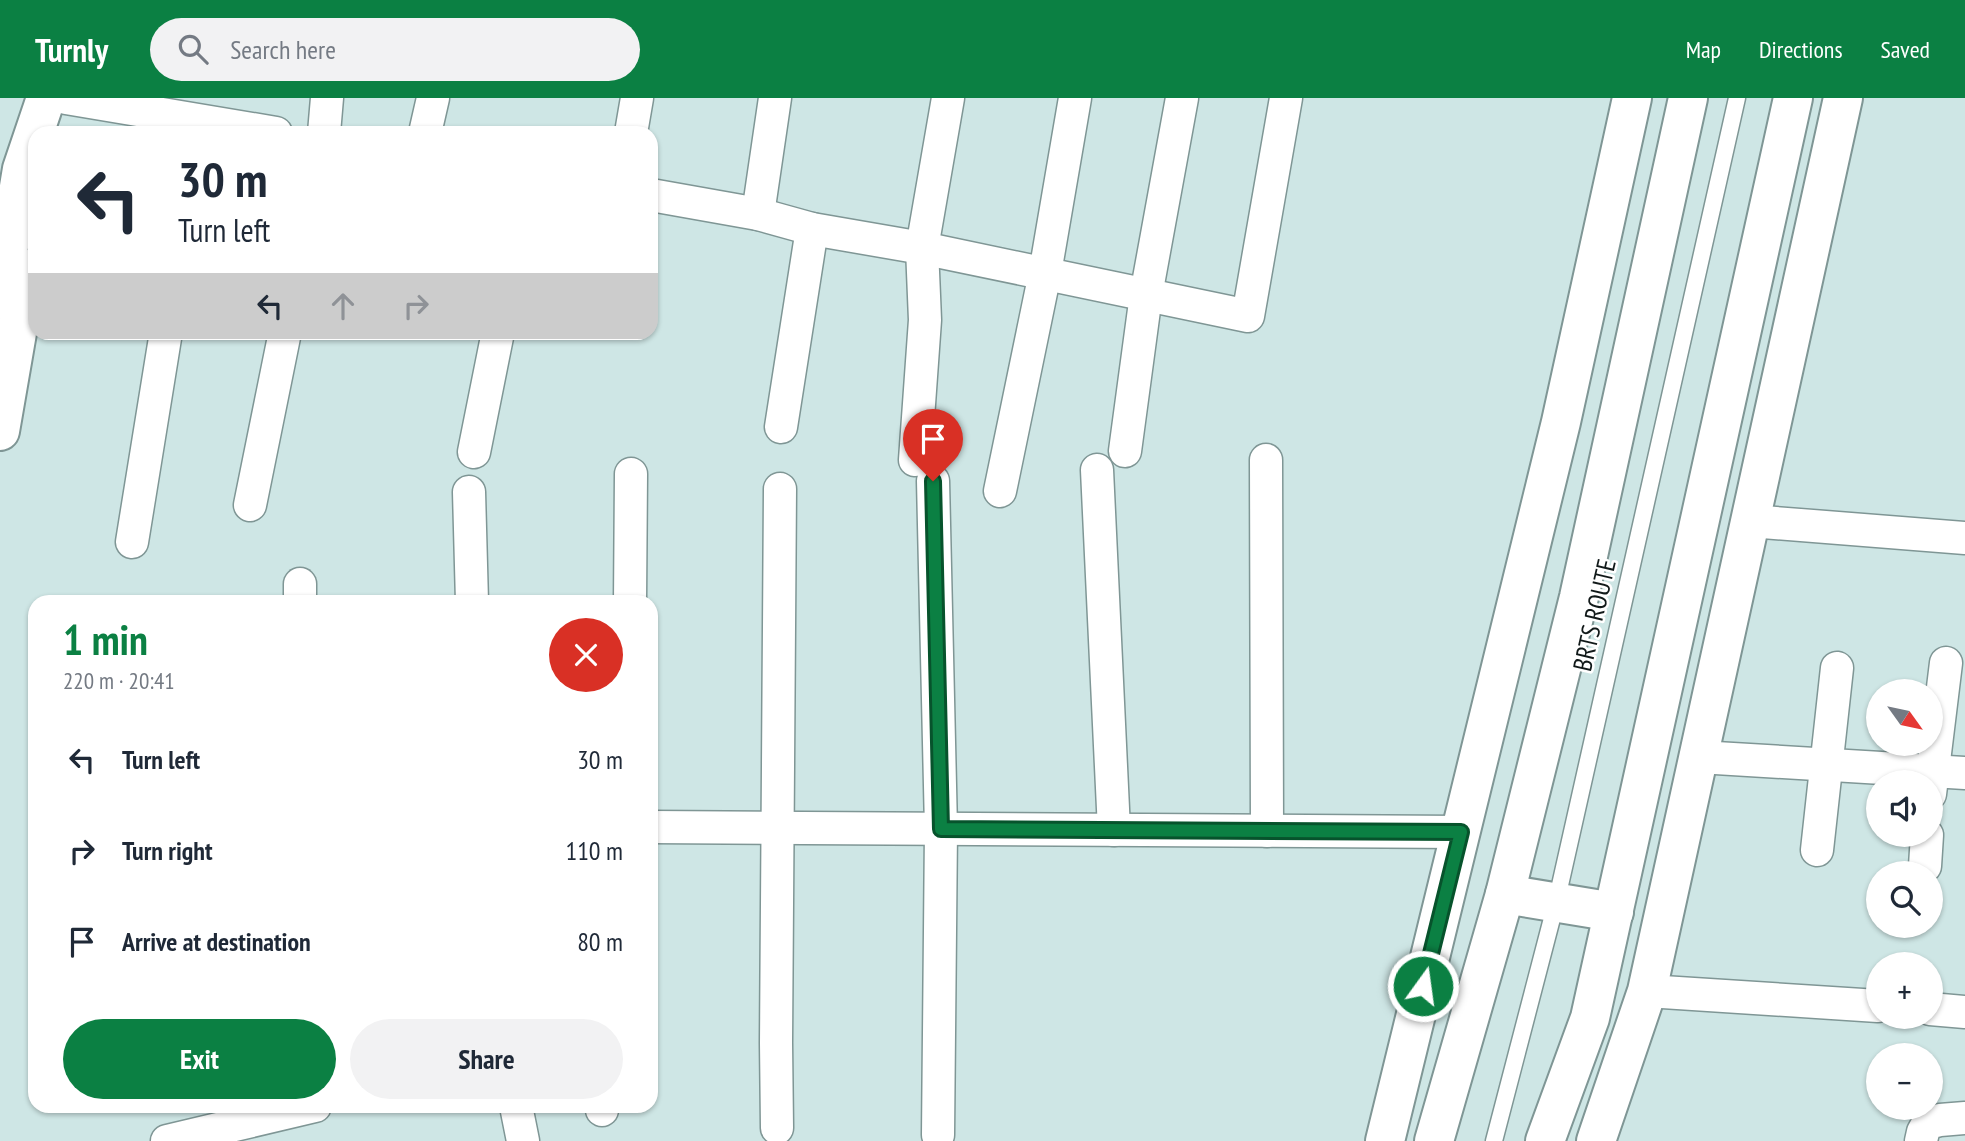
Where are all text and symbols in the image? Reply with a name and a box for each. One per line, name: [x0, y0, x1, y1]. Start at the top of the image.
search box: [150, 18, 640, 81]
text: Turnly: [35, 28, 108, 71]
icon: search: [174, 30, 212, 68]
text: Search here: [230, 33, 336, 66]
text: Map: [1686, 34, 1721, 65]
text: Directions: [1759, 34, 1843, 65]
text: Saved: [1881, 34, 1930, 65]
text: 30 m: [178, 147, 267, 211]
icon: left: [63, 154, 154, 245]
text: Turn left: [178, 209, 270, 251]
icon: left: [251, 287, 289, 325]
icon: ahead: [324, 287, 362, 325]
icon: right: [397, 287, 435, 325]
pin: [903, 409, 963, 481]
icon: arrive: [914, 420, 952, 458]
street label: BRTS ROUTE: [1565, 556, 1623, 674]
text: 1 min: [63, 612, 148, 667]
button: close: [549, 618, 623, 692]
text: 220 m · 20:41: [63, 666, 175, 695]
north arrow: [1866, 679, 1942, 756]
map controls: [1866, 679, 1943, 1120]
icon: left: [63, 741, 101, 779]
text: Turn left: [122, 743, 200, 776]
text: 30 m: [577, 743, 623, 776]
button: sound: [1866, 770, 1943, 847]
icon: right: [63, 832, 101, 870]
text: Turn right: [122, 834, 213, 867]
text: 110 m: [565, 834, 623, 867]
button: search: [1866, 861, 1943, 938]
icon: arrive: [63, 923, 101, 961]
text: Arrive at destination: [122, 925, 311, 958]
text: 80 m: [577, 925, 623, 958]
position arrow: [1386, 949, 1460, 1023]
button: +: [1866, 952, 1943, 1029]
button: Exit: [63, 1019, 336, 1099]
button: Share: [350, 1019, 623, 1099]
button: −: [1866, 1043, 1943, 1120]

